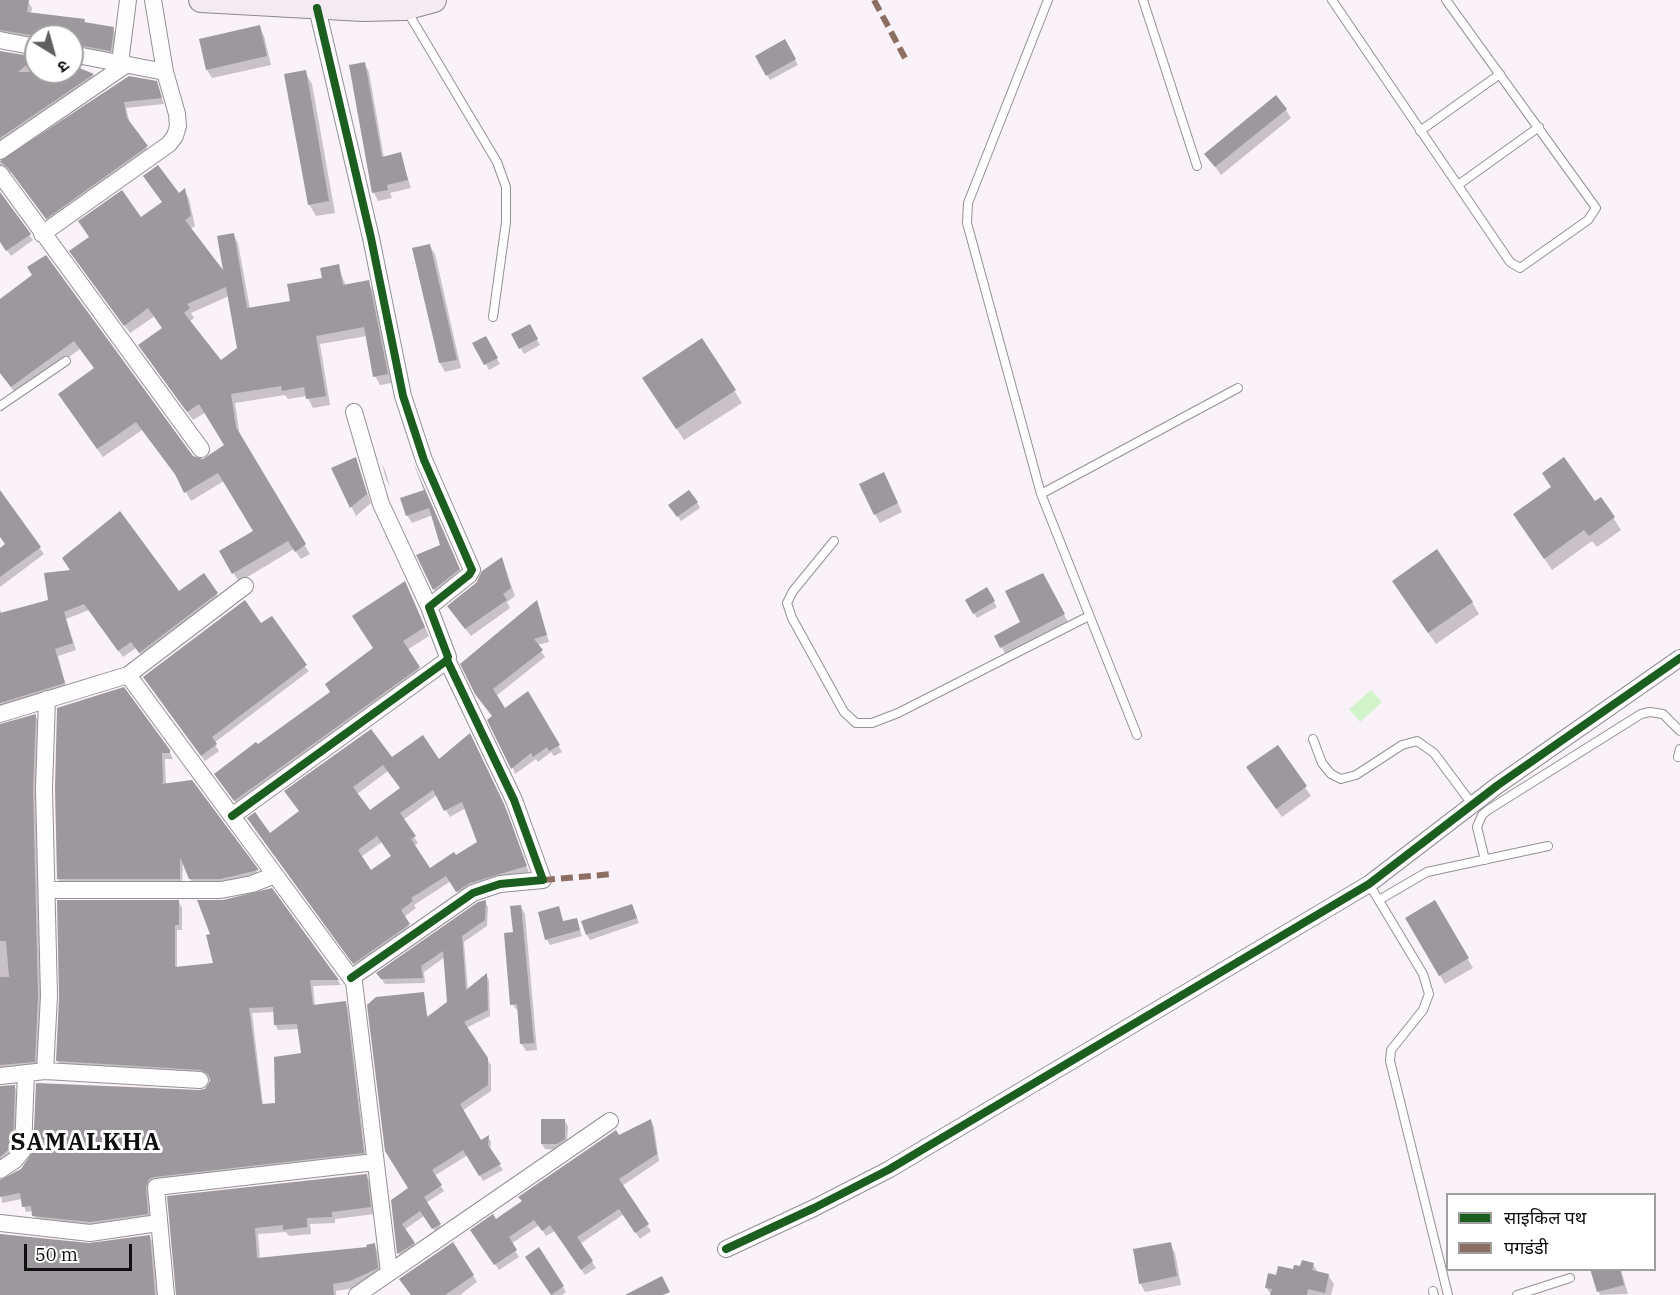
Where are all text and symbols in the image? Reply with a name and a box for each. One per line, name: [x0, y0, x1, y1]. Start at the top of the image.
north arrow: [24, 24, 84, 84]
text: उ: [54, 56, 73, 78]
district label: SAMALKHA: [10, 1129, 162, 1157]
legend: [1446, 1193, 1656, 1271]
text: साइकिल पथ: [1504, 1206, 1586, 1229]
scale bar: [27, 1232, 135, 1270]
text: पगडंडी: [1504, 1236, 1548, 1259]
text: 50 m: [35, 1243, 78, 1266]

